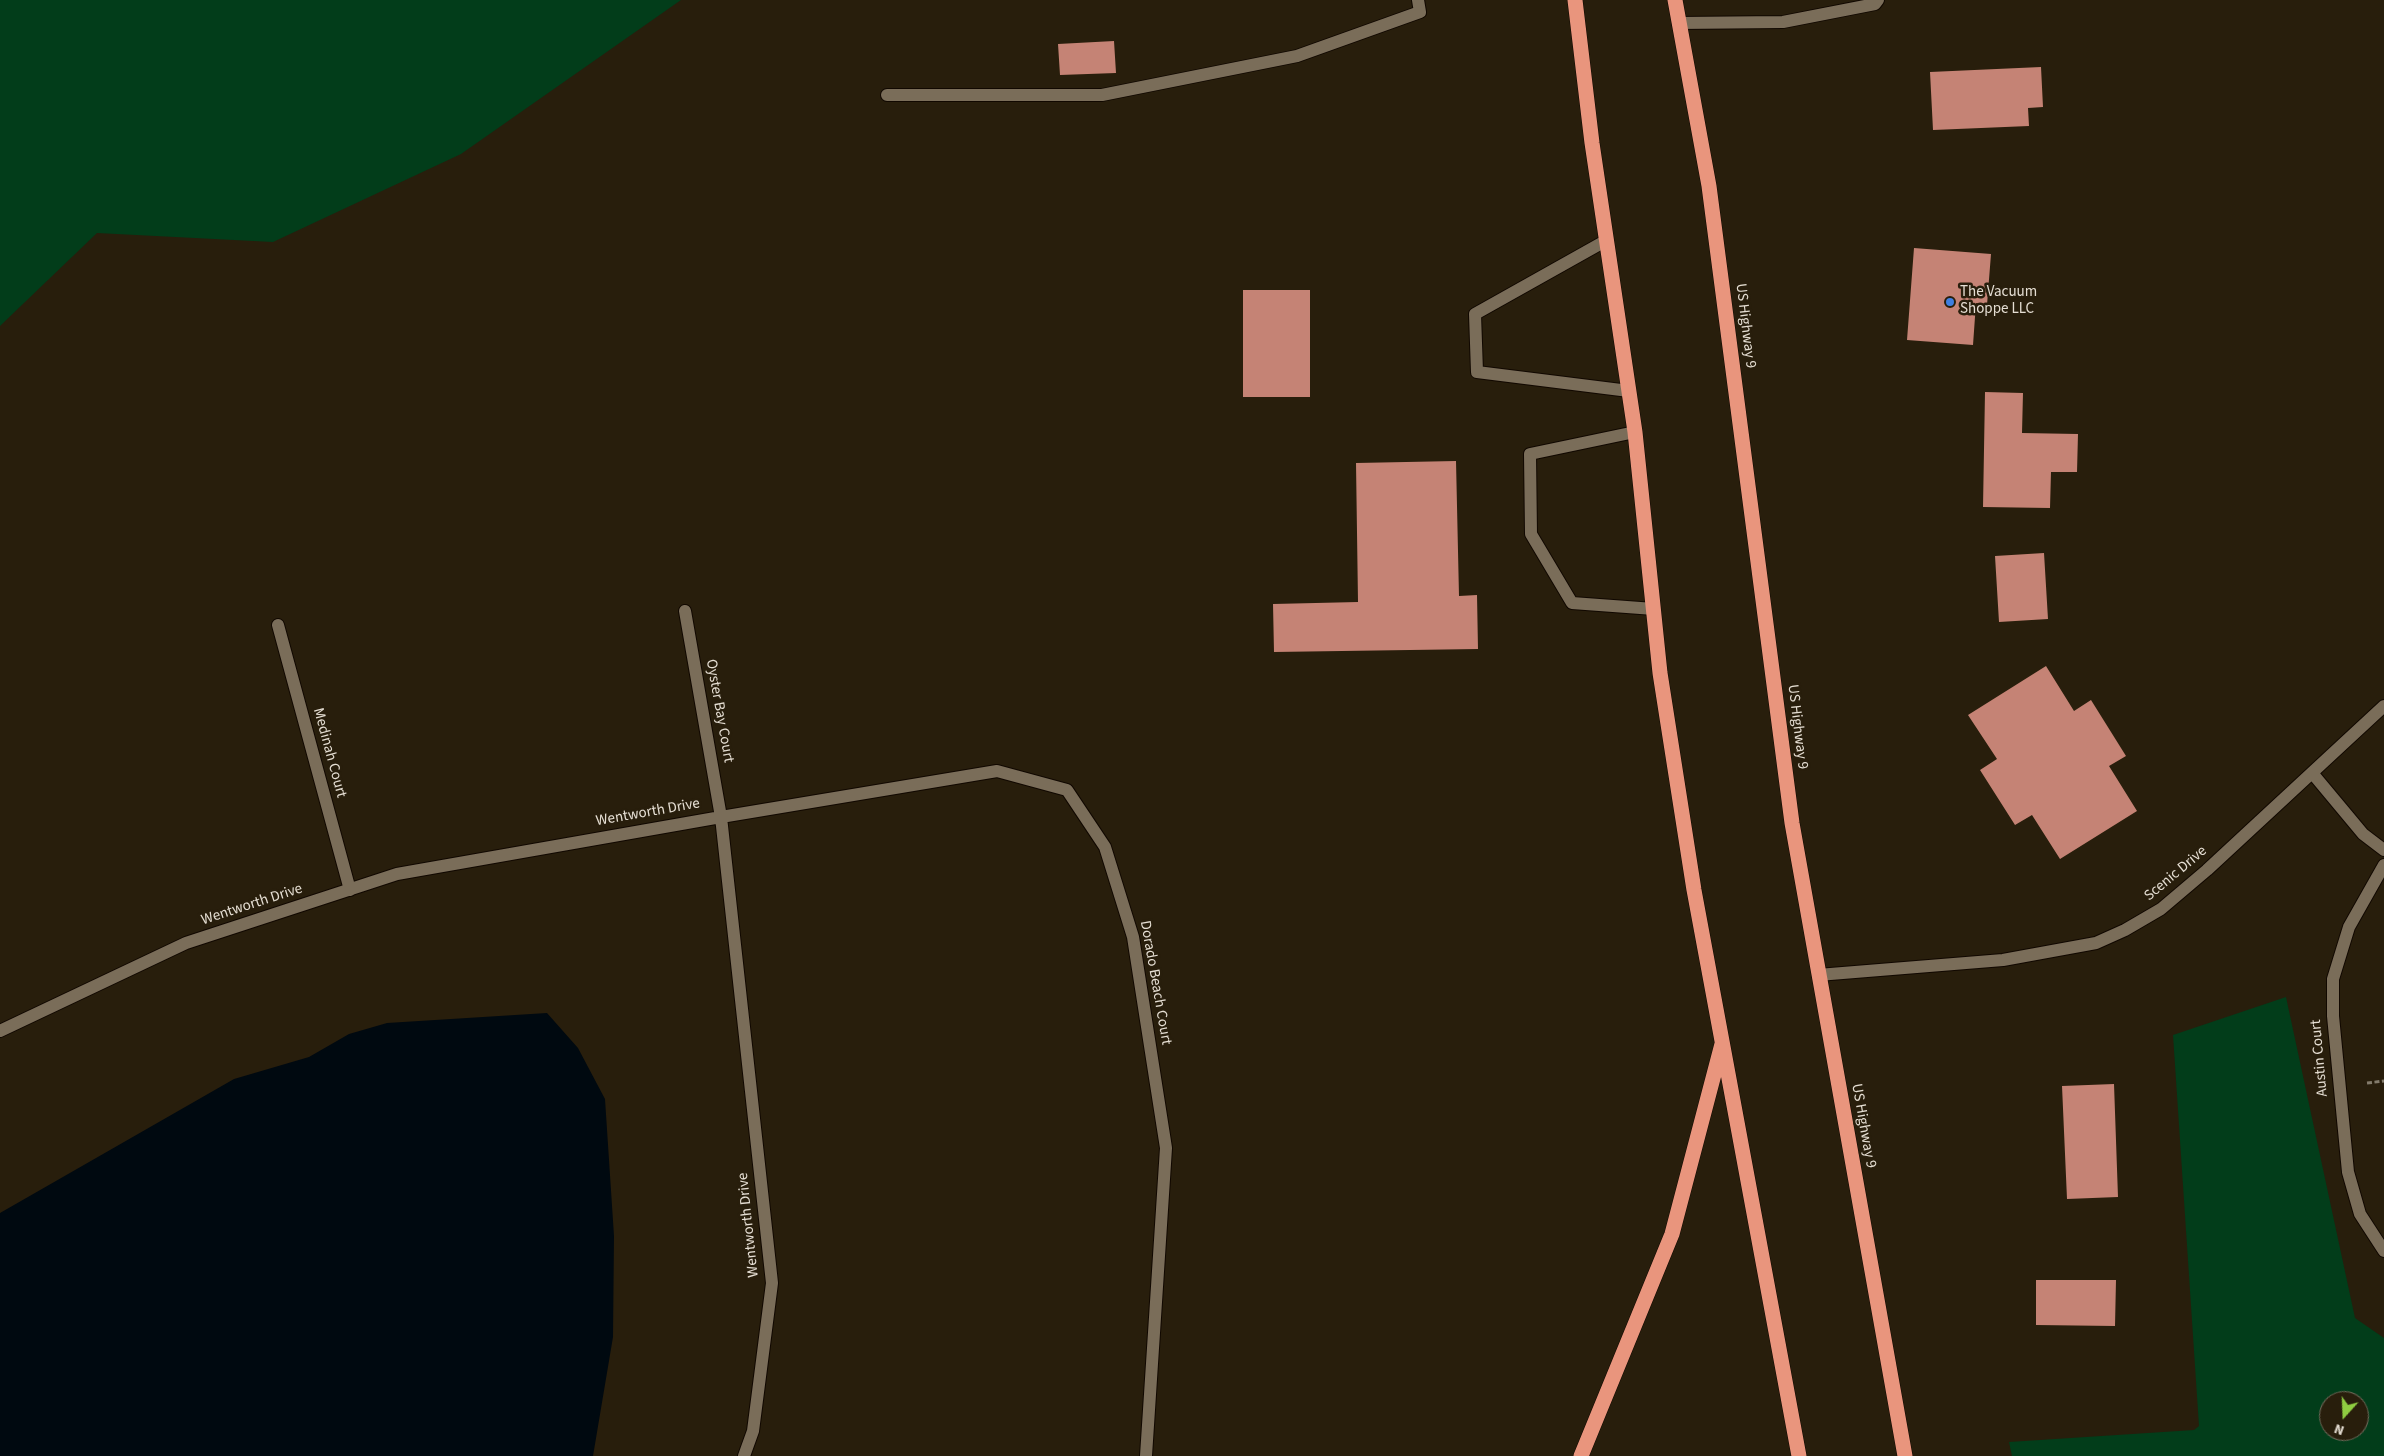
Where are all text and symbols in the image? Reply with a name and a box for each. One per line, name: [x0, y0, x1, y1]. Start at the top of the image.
street label: US Highway 9: [1731, 283, 1759, 369]
place label: The Vacuum Shoppe LLC: [1960, 284, 2037, 319]
marker: The Vacuum Shoppe LLC: [1944, 296, 1956, 308]
street label: Oyster Bay Court: [701, 658, 737, 764]
street label: US Highway 9: [1783, 684, 1811, 770]
street label: Medinah Court: [308, 706, 350, 800]
street label: Wentworth Drive: [595, 795, 701, 831]
street label: Scenic Drive: [2141, 843, 2211, 905]
street label: Wentworth Drive: [199, 880, 305, 930]
street label: Dorado Beach Court: [1135, 919, 1175, 1047]
street label: Austin Court: [2308, 1019, 2332, 1097]
street label: US Highway 9: [1847, 1082, 1879, 1170]
street label: Wentworth Drive: [735, 1172, 763, 1278]
north arrow: [2319, 1391, 2369, 1441]
text: N: [2331, 1418, 2347, 1440]

